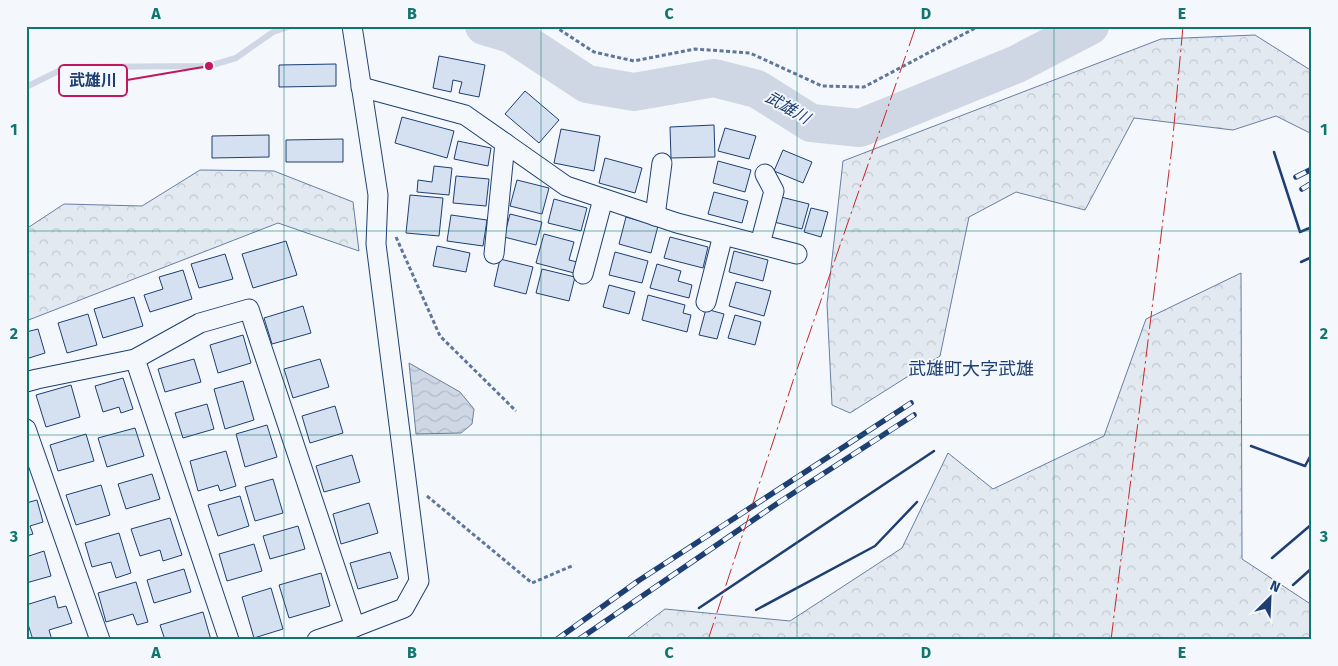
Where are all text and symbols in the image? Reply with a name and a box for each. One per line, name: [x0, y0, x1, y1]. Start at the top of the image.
text: A: [150, 4, 161, 23]
text: B: [407, 4, 417, 23]
text: C: [664, 4, 674, 23]
text: D: [921, 4, 931, 23]
text: E: [1178, 4, 1186, 23]
callout: 武雄川: [59, 65, 127, 96]
text: 武雄川: [69, 71, 117, 90]
water label: 武雄川: [762, 87, 815, 129]
text: 1: [10, 120, 18, 139]
text: 1: [1320, 120, 1328, 139]
text: 2: [10, 324, 18, 343]
text: 2: [1320, 324, 1328, 343]
district label: 武雄町大字武雄: [908, 358, 1034, 380]
text: 3: [9, 527, 18, 546]
text: 3: [1319, 527, 1328, 546]
north arrow: [1246, 574, 1296, 624]
text: N: [1267, 577, 1283, 596]
text: A: [150, 643, 161, 662]
text: B: [407, 643, 417, 662]
text: C: [664, 643, 674, 662]
text: D: [921, 643, 931, 662]
text: E: [1178, 643, 1186, 662]

